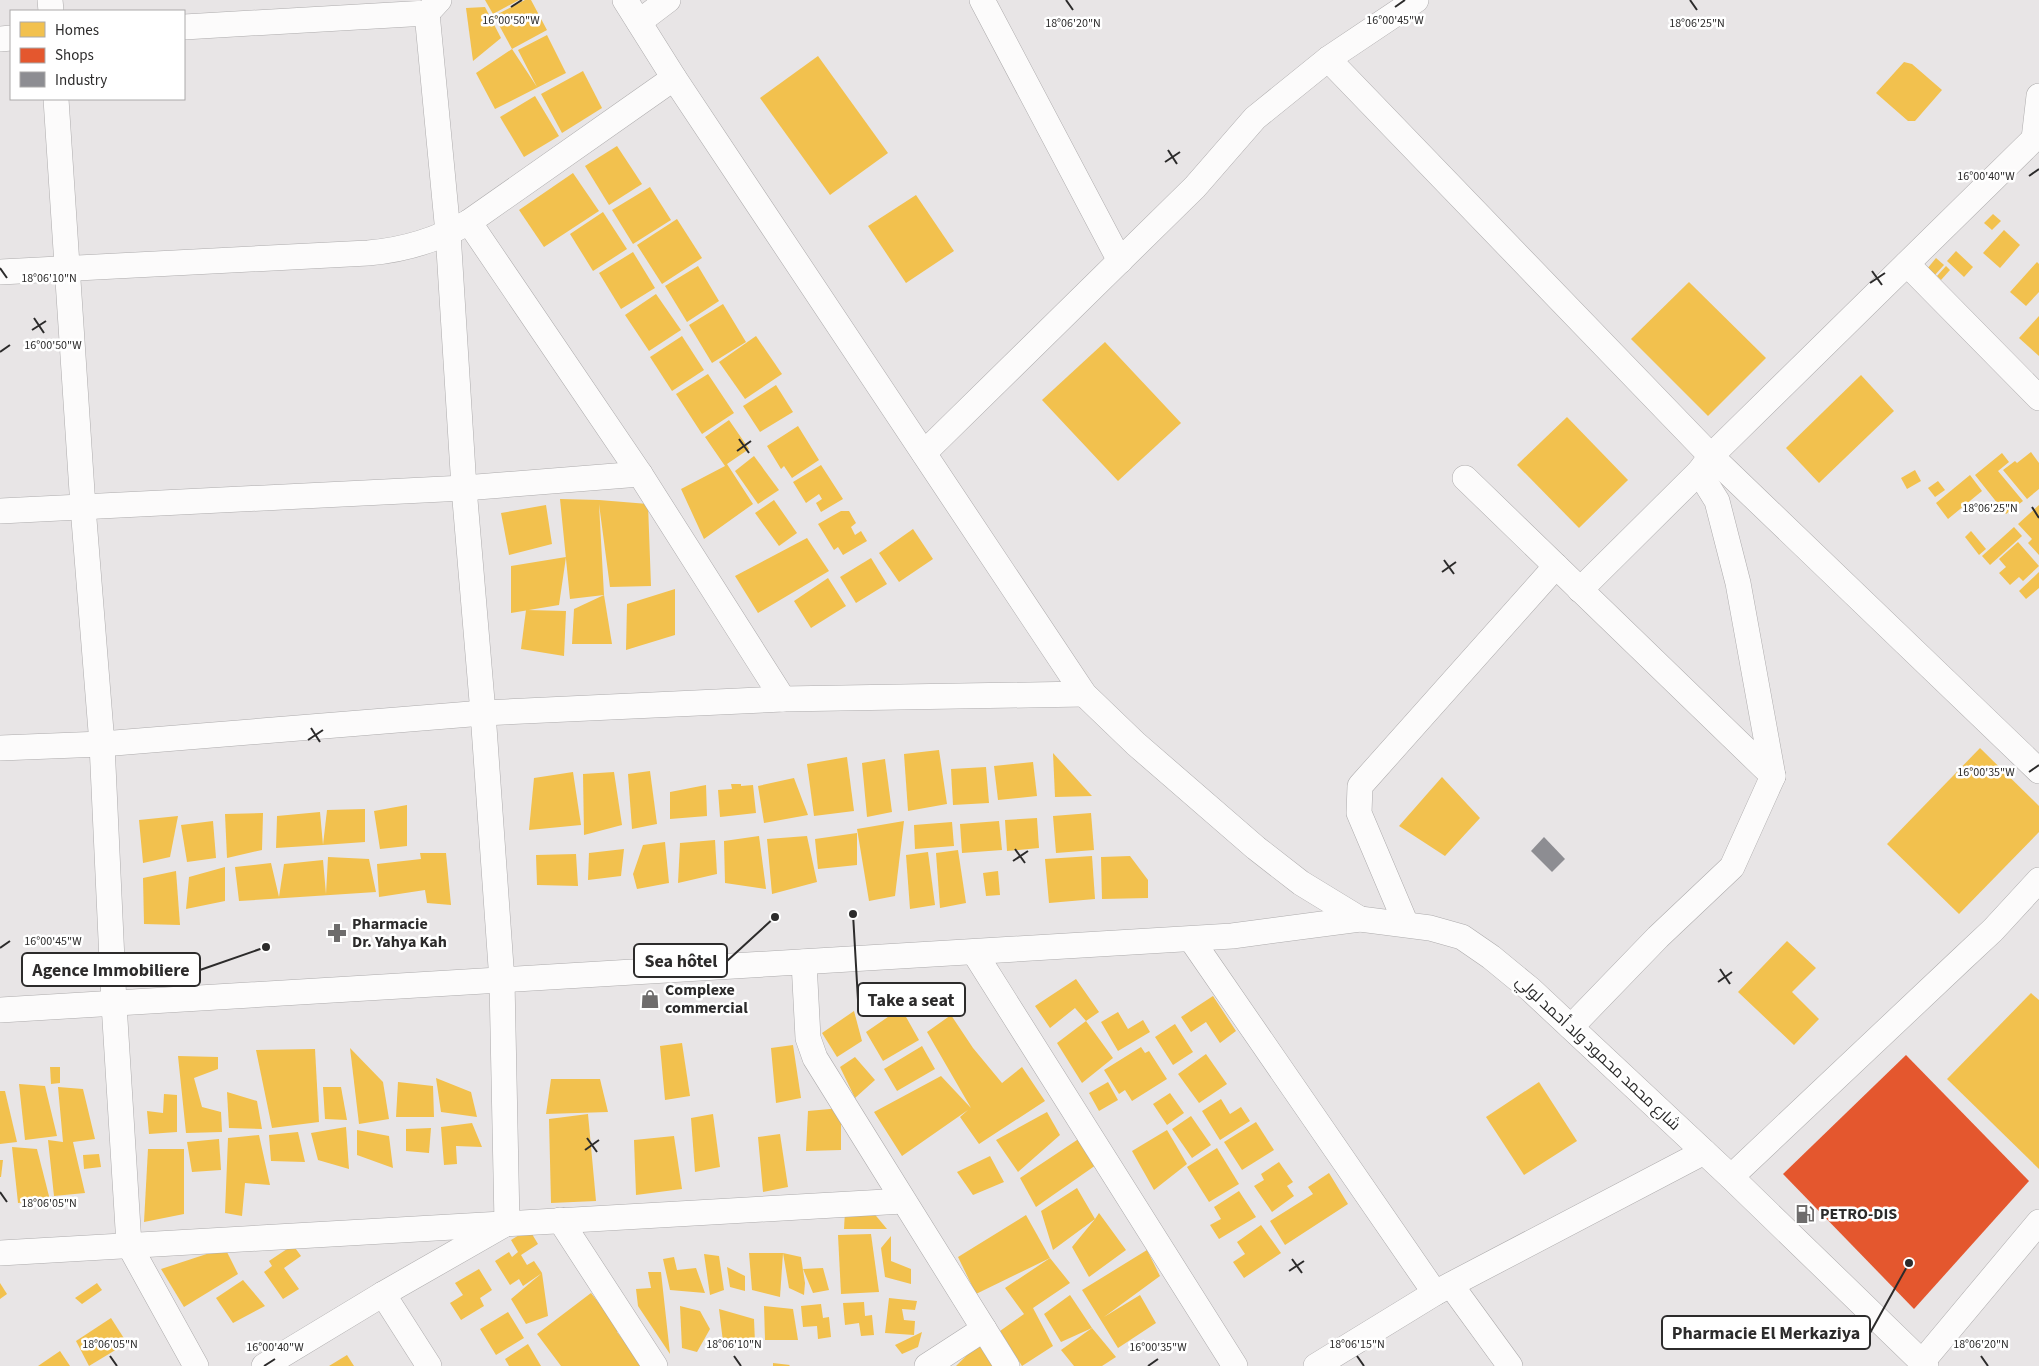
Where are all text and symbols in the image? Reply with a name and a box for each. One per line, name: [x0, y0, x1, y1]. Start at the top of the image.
legend: [10, 10, 185, 100]
text: 16°00'50"W: [482, 12, 540, 29]
text: 16°00'45"W: [1366, 12, 1424, 29]
text: 18°06'20"N: [1045, 15, 1101, 32]
text: 18°06'25"N: [1669, 15, 1725, 32]
text: Homes: [55, 20, 99, 41]
text: Shops: [55, 45, 94, 66]
text: Industry: [55, 70, 107, 91]
text: 16°00'40"W: [1957, 168, 2015, 185]
text: 18°06'10"N: [21, 270, 77, 287]
text: 16°00'50"W: [24, 337, 82, 354]
text: 18°06'25"N: [1962, 500, 2018, 517]
text: 16°00'35"W: [1957, 764, 2015, 781]
place label: Pharmacie Dr. Yahya Kah: [352, 913, 447, 953]
pharmacy icon: Pharmacie Dr. Yahya Kah: [326, 922, 348, 944]
text: 16°00'45"W: [24, 933, 82, 950]
callout: Sea hôtel: [634, 944, 727, 977]
text: Sea hôtel: [644, 949, 718, 974]
callout: Agence Immobiliere: [22, 953, 200, 986]
text: Agence Immobiliere: [31, 958, 190, 983]
street label: شارع محمد محمود ولد أحمد لولي: [1509, 971, 1685, 1137]
place label: Complexe commercial: [665, 979, 748, 1019]
callout: Take a seat: [858, 983, 965, 1016]
shop icon: Complexe commercial: [639, 988, 661, 1010]
text: Take a seat: [868, 988, 955, 1013]
text: 18°06'05"N: [21, 1195, 77, 1212]
fuel station icon: PETRO-DIS: [1794, 1203, 1816, 1225]
place label: PETRO-DIS: [1820, 1203, 1897, 1225]
callout: Pharmacie El Merkaziya: [1662, 1316, 1870, 1349]
text: Pharmacie El Merkaziya: [1672, 1321, 1860, 1346]
text: 18°06'05"N: [82, 1336, 138, 1353]
text: 18°06'10"N: [706, 1336, 762, 1353]
text: 18°06'15"N: [1329, 1336, 1385, 1353]
text: 18°06'20"N: [1953, 1336, 2009, 1353]
text: 16°00'40"W: [246, 1339, 304, 1356]
text: 16°00'35"W: [1129, 1339, 1187, 1356]

